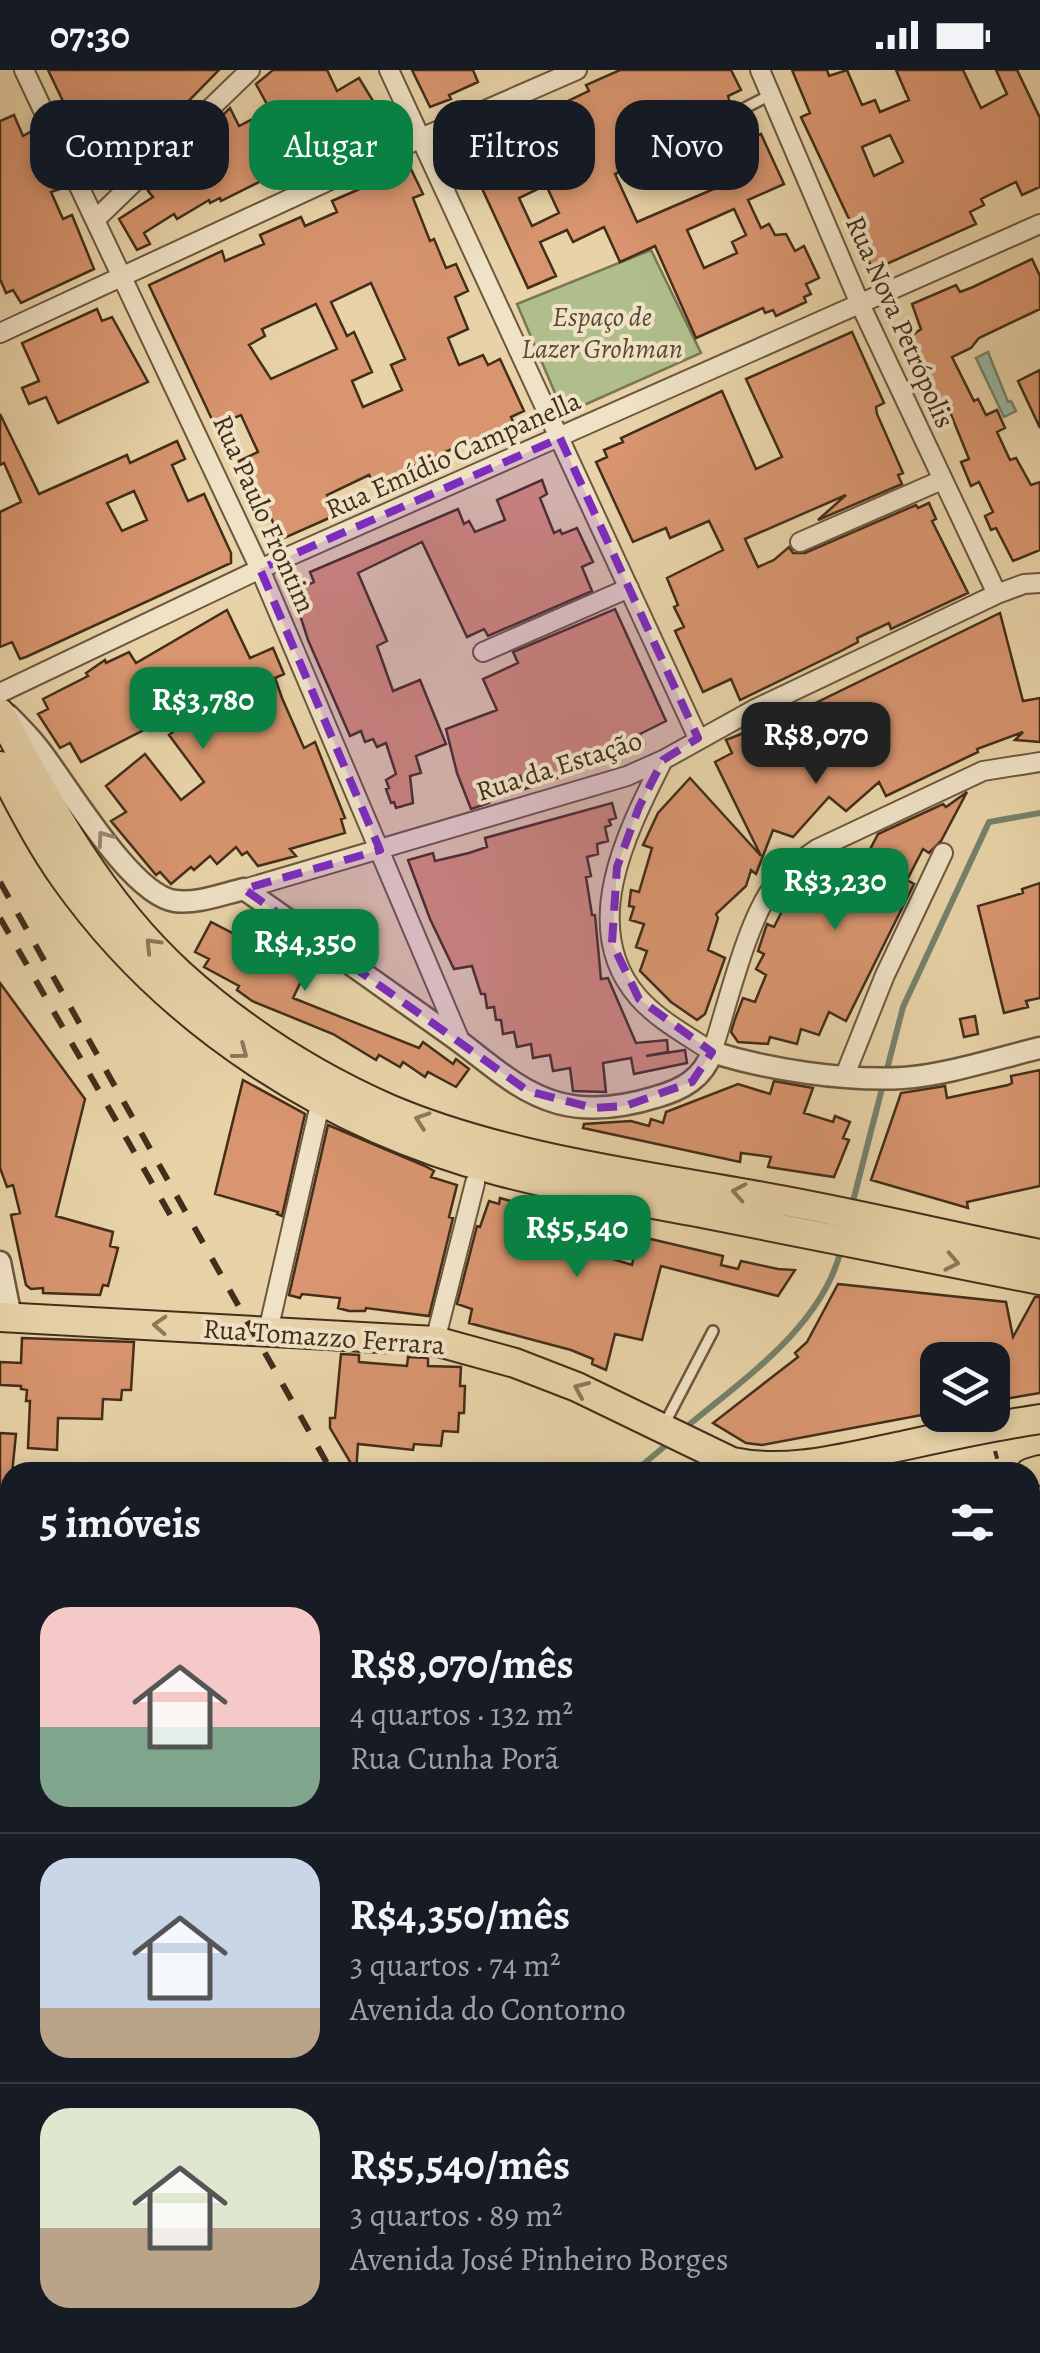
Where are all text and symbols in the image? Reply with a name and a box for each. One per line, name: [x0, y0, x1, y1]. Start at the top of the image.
text: 07:30: [50, 9, 130, 61]
chip: Comprar: [30, 100, 229, 190]
chip: Alugar: [249, 100, 413, 190]
chip: Filtros: [433, 100, 595, 190]
chip: Novo: [615, 100, 759, 190]
street label: Rua Nova Petrópolis: [836, 210, 964, 434]
park label: Espaço de Lazer Grohman: [521, 298, 683, 368]
street label: Rua Emídio Campanella: [319, 382, 587, 528]
street label: Rua Paulo Frontim: [203, 409, 325, 619]
pin: R$3,780: [111, 667, 295, 752]
text: R$3,780: [152, 677, 254, 721]
pin: R$8,070: [724, 702, 908, 787]
text: R$8,070: [763, 712, 869, 756]
street label: Rua da Estação: [471, 721, 647, 811]
one-way arrow: [99, 831, 116, 849]
pin: R$3,230: [743, 848, 927, 933]
text: R$3,230: [783, 858, 887, 902]
pin: R$4,350: [213, 909, 397, 994]
text: R$4,350: [254, 919, 356, 963]
one-way arrow: [146, 938, 164, 957]
one-way arrow: [230, 1040, 248, 1057]
one-way arrow: [415, 1112, 432, 1132]
one-way arrow: [731, 1182, 747, 1203]
pin: R$5,540: [485, 1195, 669, 1280]
text: R$5,540: [526, 1205, 628, 1249]
one-way arrow: [943, 1251, 960, 1272]
street label: Rua Tomazzo Ferrara: [202, 1310, 446, 1364]
one-way arrow: [151, 1315, 167, 1336]
map controls: [920, 1342, 1010, 1432]
button: layers: [920, 1342, 1010, 1432]
one-way arrow: [573, 1381, 591, 1401]
text: 5 imóveis: [40, 1494, 201, 1551]
icon: filters: [945, 1495, 1000, 1550]
text: R$8,070/mês: [350, 1635, 574, 1692]
icon: home: [120, 1647, 240, 1767]
text: 4 quartos · 132 m²: [350, 1692, 573, 1736]
text: Rua Cunha Porã: [350, 1736, 559, 1780]
text: R$4,350/mês: [350, 1886, 570, 1943]
icon: home: [120, 1898, 240, 2018]
text: 3 quartos · 74 m²: [350, 1943, 560, 1987]
text: Avenida do Contorno: [350, 1987, 626, 2031]
text: R$5,540/mês: [350, 2136, 570, 2193]
icon: home: [120, 2148, 240, 2268]
text: 3 quartos · 89 m²: [350, 2193, 563, 2237]
text: Avenida José Pinheiro Borges: [350, 2237, 729, 2281]

